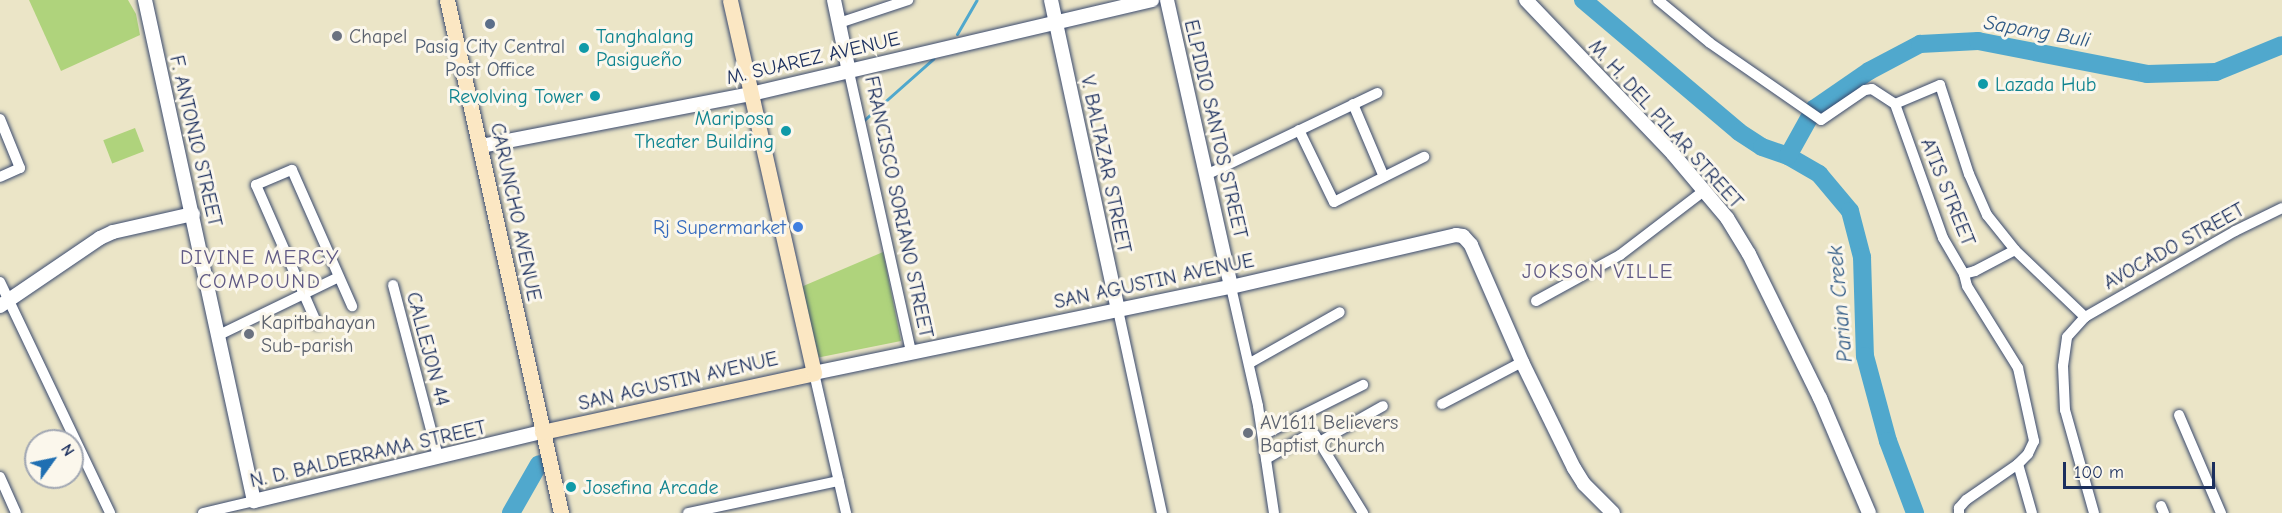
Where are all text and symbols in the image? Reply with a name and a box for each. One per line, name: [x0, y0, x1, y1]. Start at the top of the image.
water label: Sapang Buli: [1982, 9, 2092, 53]
marker: Pasig City Central Post Office: [483, 17, 497, 31]
street label: ELPIDIO SANTOS STREET: [1179, 17, 1253, 241]
place label: Chapel: [349, 24, 407, 48]
place label: Tanghalang Pasigueño: [596, 24, 694, 71]
street label: M. SUAREZ AVENUE: [724, 26, 902, 90]
marker: Chapel: [330, 29, 344, 43]
place label: Pasig City Central Post Office: [415, 34, 565, 81]
street label: M. H. DEL PILAR STREET: [1584, 35, 1748, 213]
marker: Tanghalang Pasigueño: [577, 41, 591, 55]
street label: F. ANTONIO STREET: [165, 53, 227, 229]
place label: Lazada Hub: [1995, 72, 2096, 96]
street label: V. BALTAZAR STREET: [1075, 73, 1137, 255]
street label: FRANCISCO SORIANO STREET: [859, 74, 939, 340]
marker: Lazada Hub: [1976, 77, 1990, 91]
place label: Revolving Tower: [449, 84, 583, 108]
marker: Revolving Tower: [588, 89, 602, 103]
place label: Mariposa Theater Building: [634, 107, 774, 154]
street label: CARUNCHO AVENUE: [485, 121, 547, 303]
marker: Mariposa Theater Building: [779, 124, 793, 138]
street label: ATIS STREET: [1916, 135, 1980, 249]
street label: AVOCADO STREET: [2099, 197, 2249, 295]
place label: Rj Supermarket: [653, 215, 786, 239]
marker: Rj Supermarket: [791, 220, 805, 234]
district label: DIVINE MERCY COMPOUND: [180, 244, 340, 294]
water label: Parian Creek: [1822, 245, 1858, 363]
street label: SAN AGUSTIN AVENUE: [1052, 248, 1256, 314]
district label: JOKSON VILLE: [1522, 258, 1674, 284]
street label: CALLEJON 44: [401, 289, 455, 409]
place label: Kapitbahayan Sub-parish: [261, 310, 375, 357]
marker: Kapitbahayan Sub-parish: [242, 327, 256, 341]
street label: SAN AGUSTIN AVENUE: [576, 346, 780, 416]
place label: AV1611 Believers Baptist Church: [1260, 410, 1398, 457]
street label: N. D. BALDERRAMA STREET: [248, 415, 488, 493]
marker: AV1611 Believers Baptist Church: [1241, 426, 1255, 440]
north arrow: [24, 429, 84, 489]
text: N: [57, 441, 78, 460]
scale bar: [2066, 450, 2218, 488]
text: 100 m: [2074, 462, 2124, 483]
place label: Josefina Arcade: [583, 475, 719, 499]
marker: Josefina Arcade: [564, 480, 578, 494]

